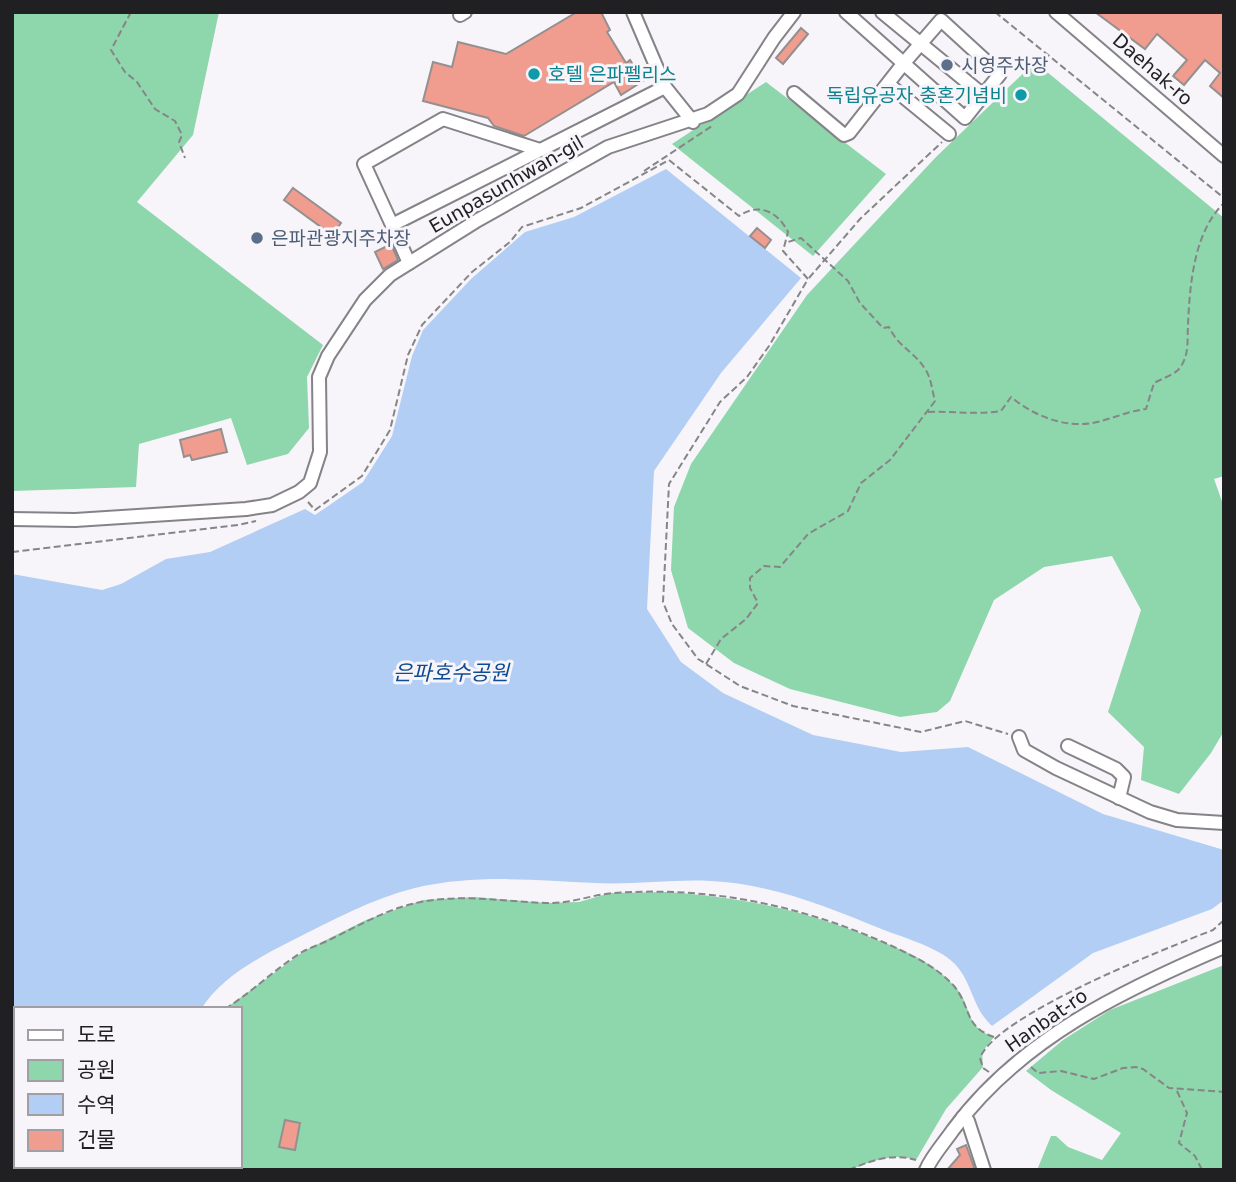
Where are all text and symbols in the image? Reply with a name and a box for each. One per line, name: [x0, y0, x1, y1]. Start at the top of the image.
street label: Daehak-ro: [1109, 28, 1197, 110]
place label: 시영주차장: [961, 54, 1048, 76]
marker: 시영주차장: [939, 57, 955, 73]
place label: 호텔 은파펠리스: [548, 63, 676, 85]
marker: 호텔 은파펠리스: [526, 66, 542, 82]
place label: 독립유공자 충혼기념비: [826, 84, 1007, 106]
marker: 독립유공자 충혼기념비: [1013, 87, 1029, 103]
street label: Eunpasunhwan-gil: [425, 131, 587, 237]
place label: 은파관광지주차장: [271, 227, 411, 249]
marker: 은파관광지주차장: [249, 230, 265, 246]
water label: 은파호수공원: [393, 661, 511, 685]
street label: Hanbat-ro: [1001, 984, 1091, 1056]
legend: [14, 1007, 242, 1168]
text: 도로: [77, 1023, 116, 1047]
text: 공원: [77, 1058, 116, 1082]
text: 수역: [77, 1093, 116, 1117]
text: 건물: [77, 1128, 116, 1152]

